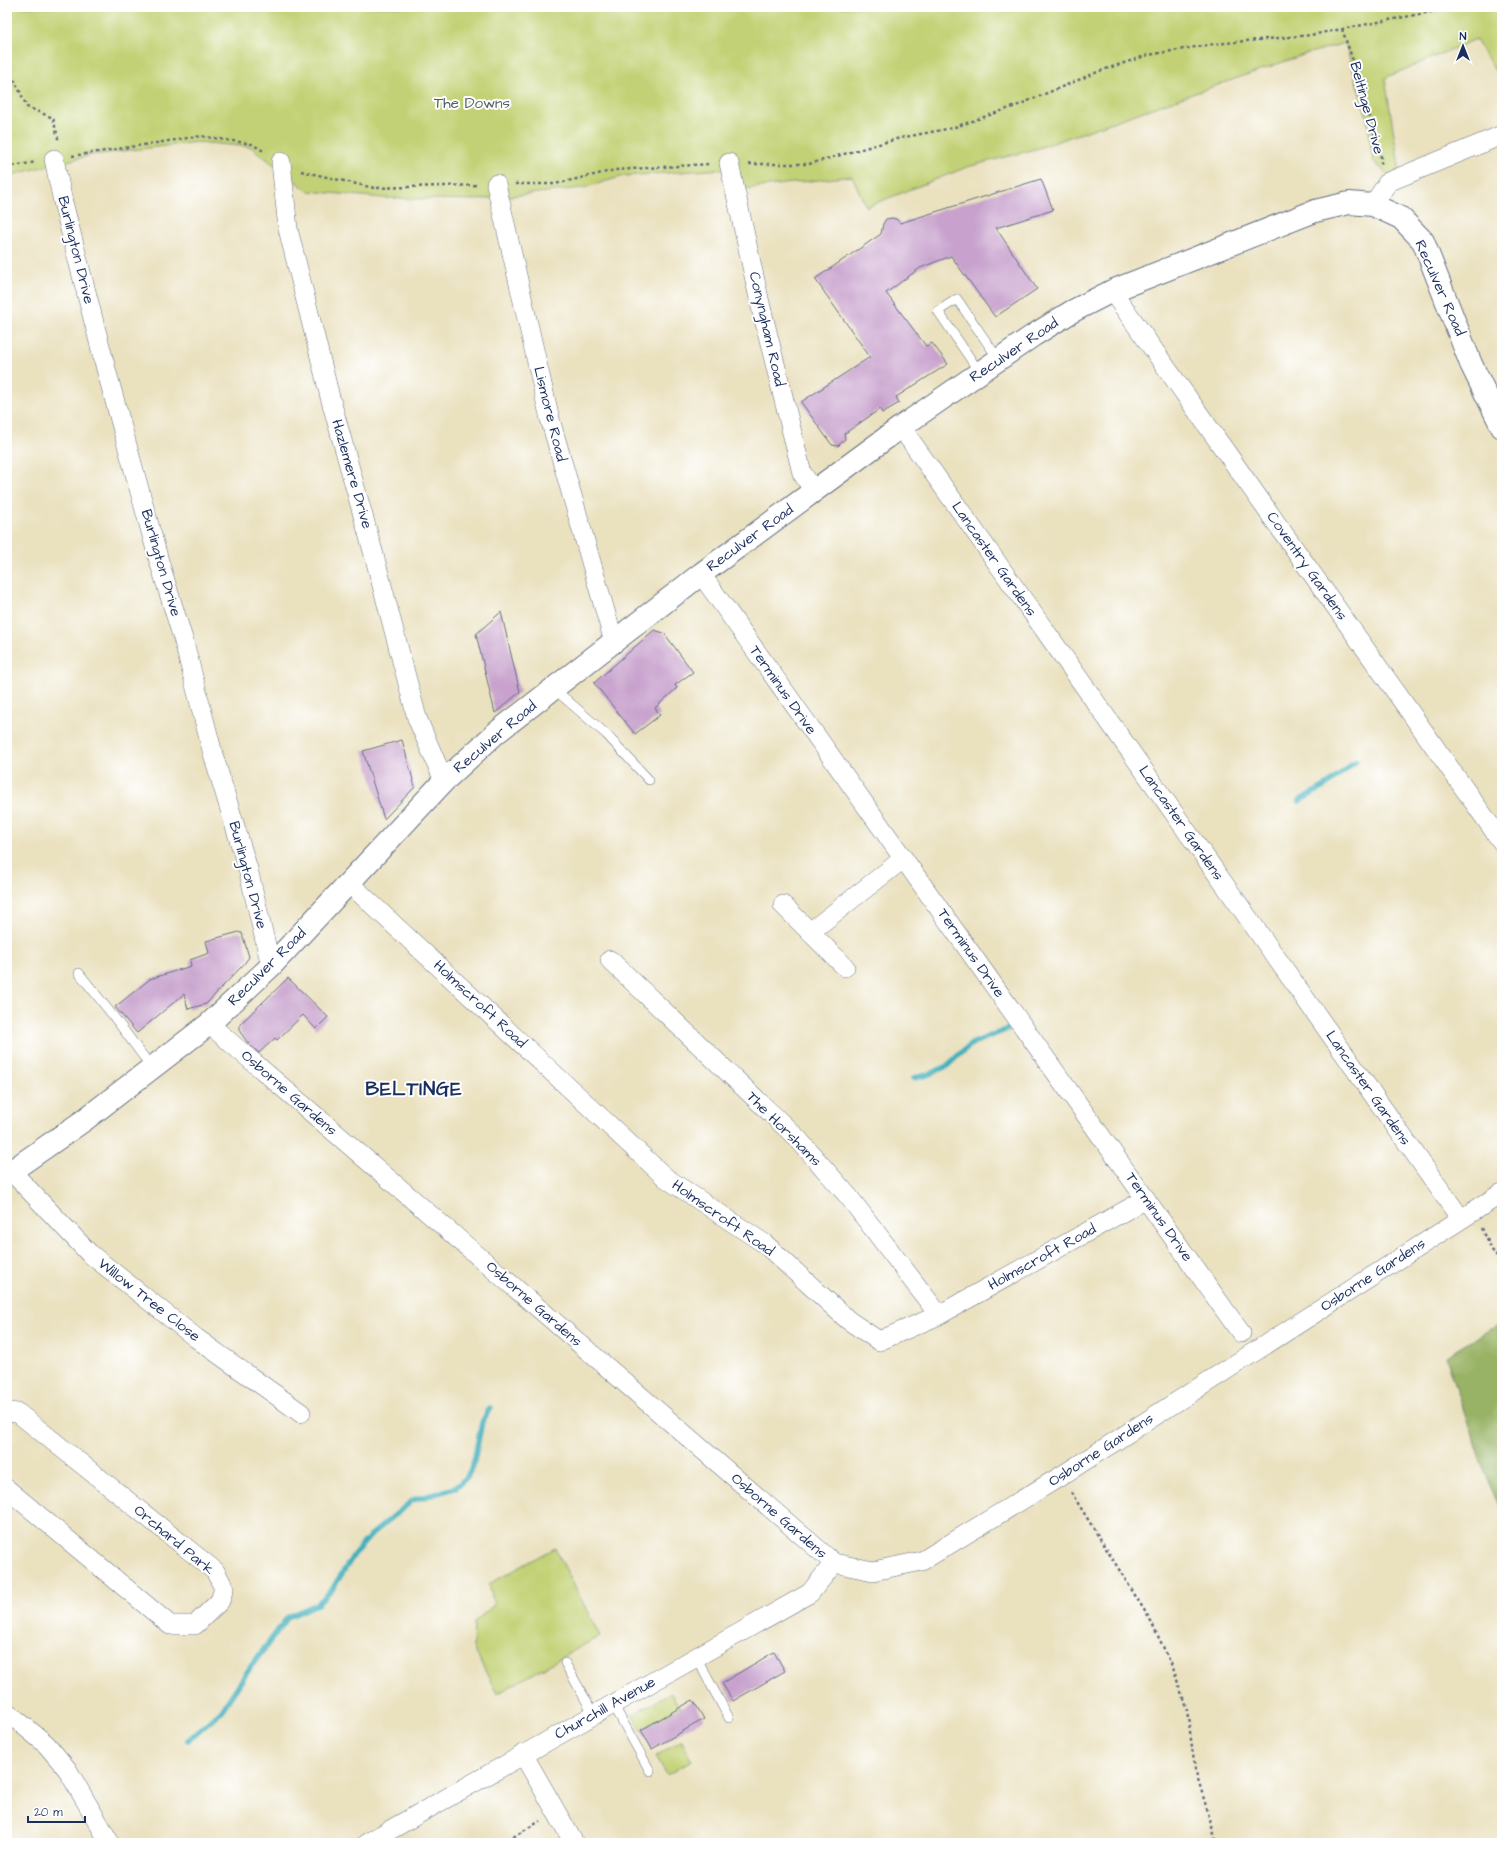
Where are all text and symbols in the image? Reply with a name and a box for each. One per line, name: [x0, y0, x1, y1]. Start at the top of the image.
north arrow: [1443, 26, 1483, 66]
text: N: [1460, 29, 1467, 44]
street label: Beltinge Drive: [1344, 59, 1389, 157]
park label: The Downs: [434, 93, 511, 114]
street label: Burlington Drive: [51, 194, 100, 306]
street label: Reculver Road: [1409, 237, 1471, 340]
street label: Conyngham Road: [743, 270, 790, 389]
street label: Reculver Road: [965, 312, 1063, 387]
street label: Lismore Road: [528, 364, 572, 464]
street label: Hazlemere Drive: [326, 417, 378, 531]
street label: Lancaster Gardens: [946, 497, 1042, 621]
street label: Reculver Road: [702, 499, 798, 577]
street label: Burlington Drive: [135, 507, 186, 619]
street label: Coventry Gardens: [1261, 507, 1353, 625]
street label: Terminus Drive: [744, 641, 822, 739]
street label: Reculver Road: [449, 696, 541, 778]
street label: Lancaster Gardens: [1133, 761, 1229, 885]
street label: Burlington Drive: [223, 819, 272, 931]
street label: Terminus Drive: [932, 904, 1010, 1002]
street label: Reculver Road: [223, 923, 311, 1011]
street label: Holmscroft Road: [429, 955, 532, 1053]
street label: Lancaster Gardens: [1320, 1026, 1416, 1150]
street label: Osborne Gardens: [236, 1045, 342, 1141]
district label: BELTINGE: [366, 1076, 462, 1103]
street label: The Horshams: [742, 1087, 827, 1172]
street label: Terminus Drive: [1120, 1168, 1198, 1266]
street label: Holmscroft Road: [668, 1175, 779, 1261]
street label: Holmscroft Road: [984, 1218, 1100, 1295]
street label: Osborne Gardens: [1316, 1233, 1430, 1317]
street label: Willow Tree Close: [93, 1253, 205, 1347]
street label: Osborne Gardens: [481, 1256, 587, 1352]
street label: Osborne Gardens: [1044, 1408, 1158, 1492]
street label: Osborne Gardens: [726, 1468, 832, 1564]
street label: Orchard Park: [129, 1500, 219, 1580]
street label: Churchill Avenue: [551, 1672, 659, 1744]
scale bar: [28, 1798, 85, 1824]
text: 20 m: [34, 1804, 63, 1821]

